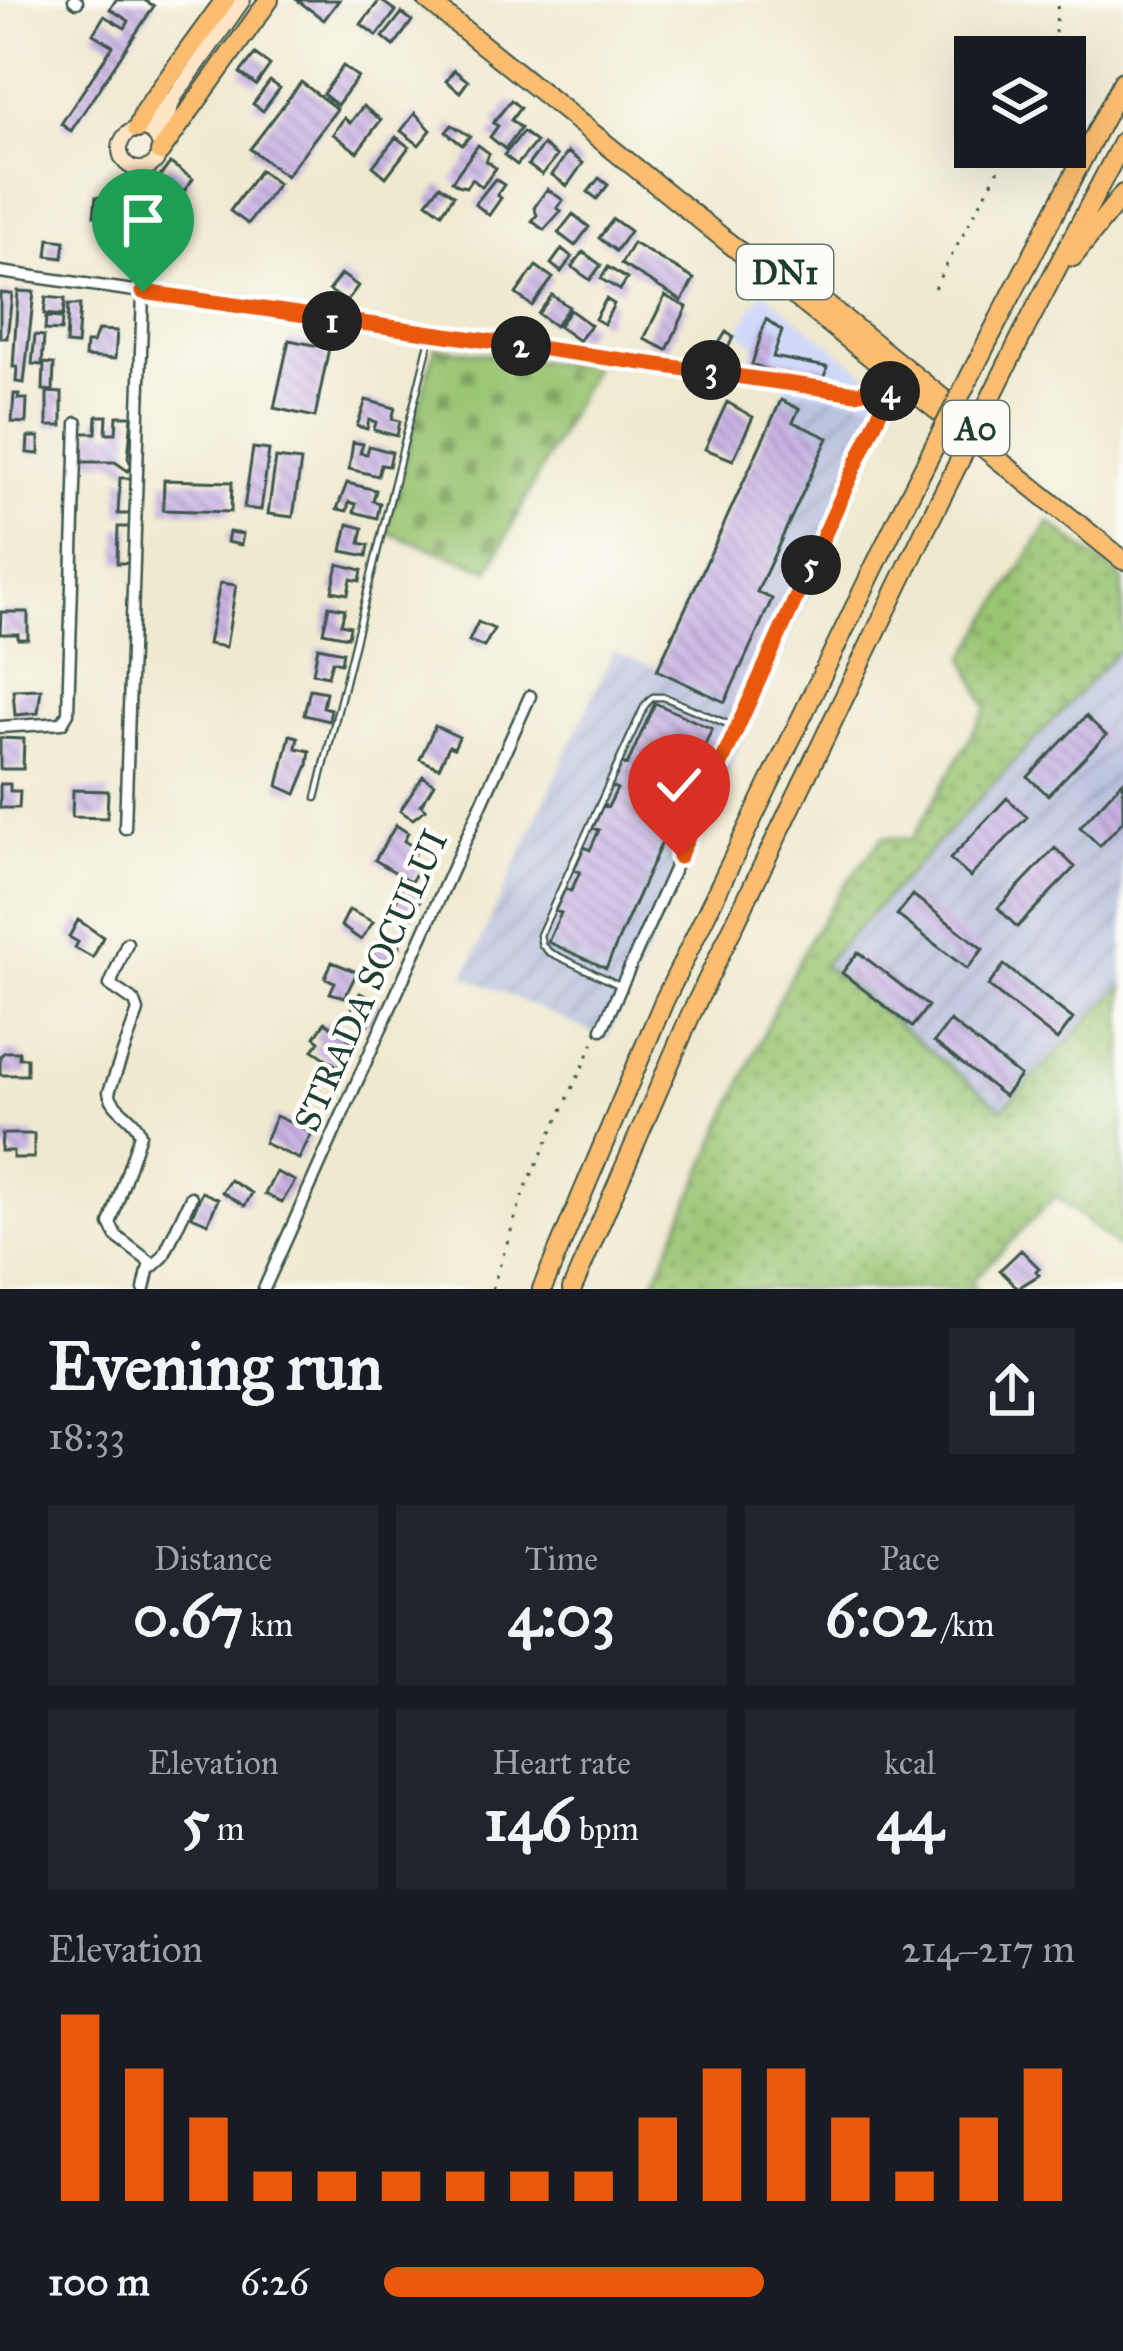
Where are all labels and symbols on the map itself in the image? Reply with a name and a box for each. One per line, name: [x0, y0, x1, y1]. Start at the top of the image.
pin: [92, 169, 194, 292]
road number: DN1: [737, 245, 833, 299]
pin: 1: [302, 291, 362, 351]
pin: 2: [491, 316, 551, 376]
pin: 3: [681, 340, 741, 400]
pin: 4: [860, 361, 920, 421]
road number: A0: [943, 401, 1009, 455]
pin: 5: [781, 535, 841, 595]
pin: [628, 734, 730, 857]
street label: STRADA SOCULUI: [285, 823, 457, 1138]

